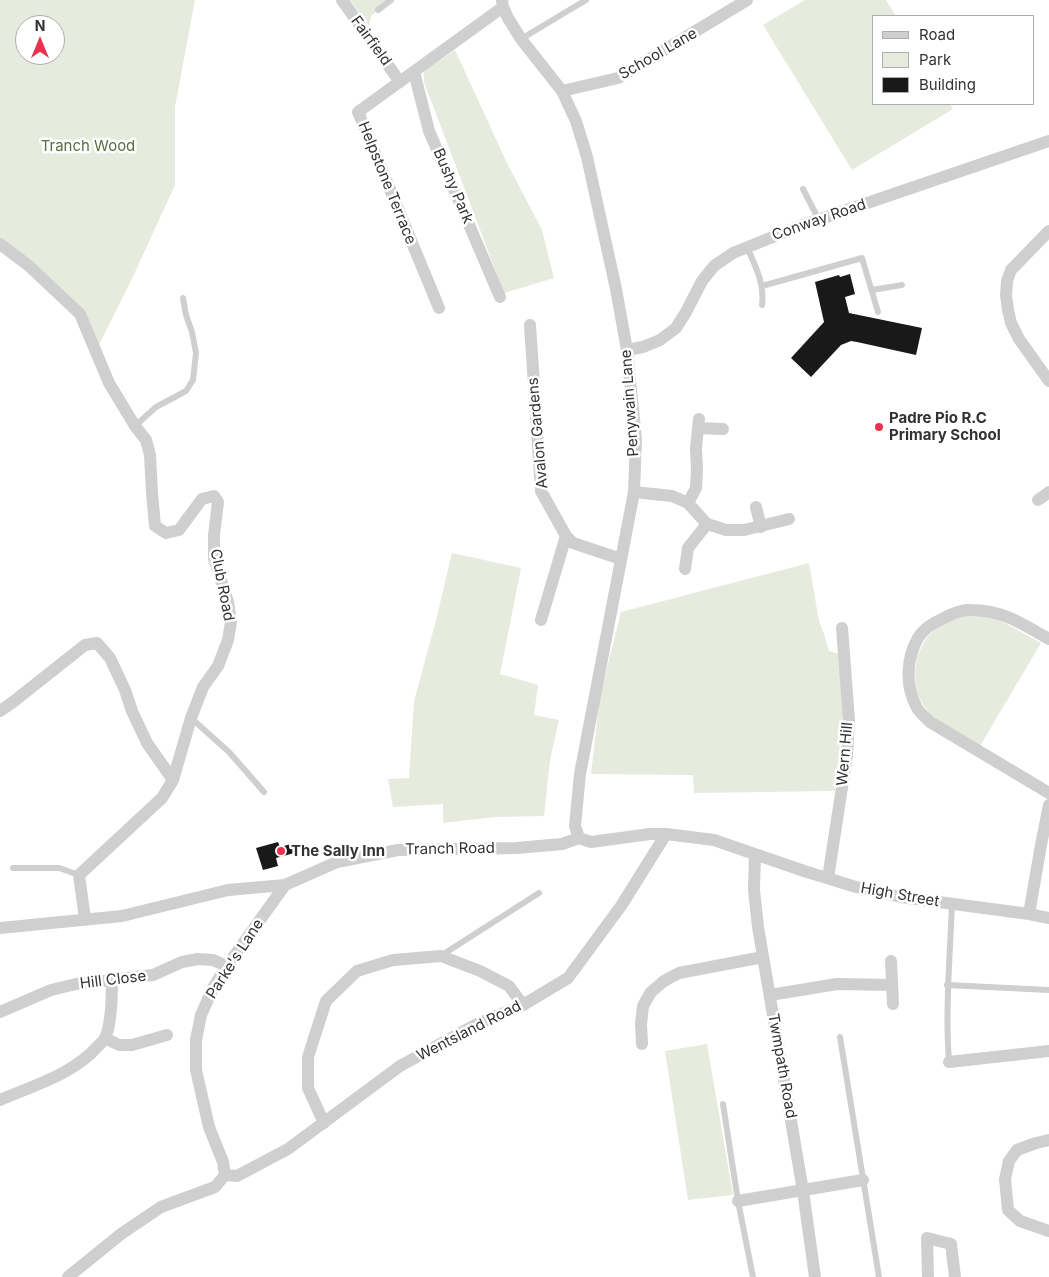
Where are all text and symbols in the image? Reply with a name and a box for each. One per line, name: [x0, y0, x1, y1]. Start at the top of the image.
street label: Fairfield: [347, 13, 395, 69]
north arrow: [15, 15, 65, 65]
legend: [872, 15, 1034, 105]
text: N: [35, 17, 45, 34]
street label: School Lane: [616, 24, 700, 84]
text: Road: [919, 25, 955, 44]
text: Park: [919, 50, 951, 69]
text: Building: [919, 75, 976, 94]
street label: Helpstone Terrace: [354, 119, 420, 247]
park label: Tranch Wood: [41, 137, 135, 155]
street label: Bushy Park: [429, 146, 477, 226]
street label: Conway Road: [770, 196, 868, 244]
street label: Penywain Lane: [617, 349, 643, 457]
street label: Avalon Gardens: [524, 377, 552, 489]
place label: Padre Pio R.C Primary School: [889, 409, 1001, 444]
marker: Padre Pio R.C Primary School: [873, 421, 885, 433]
street label: Club Road: [206, 547, 238, 623]
street label: Wern Hill: [833, 721, 857, 787]
street label: Tranch Road: [405, 839, 495, 859]
place label: The Sally Inn: [291, 842, 385, 860]
marker: The Sally Inn: [275, 845, 287, 857]
street label: High Street: [859, 879, 941, 911]
street label: Parke's Lane: [203, 916, 267, 1002]
street label: Hill Close: [79, 967, 147, 993]
street label: Wentsland Road: [414, 997, 524, 1065]
street label: Twmpath Road: [764, 1012, 800, 1120]

